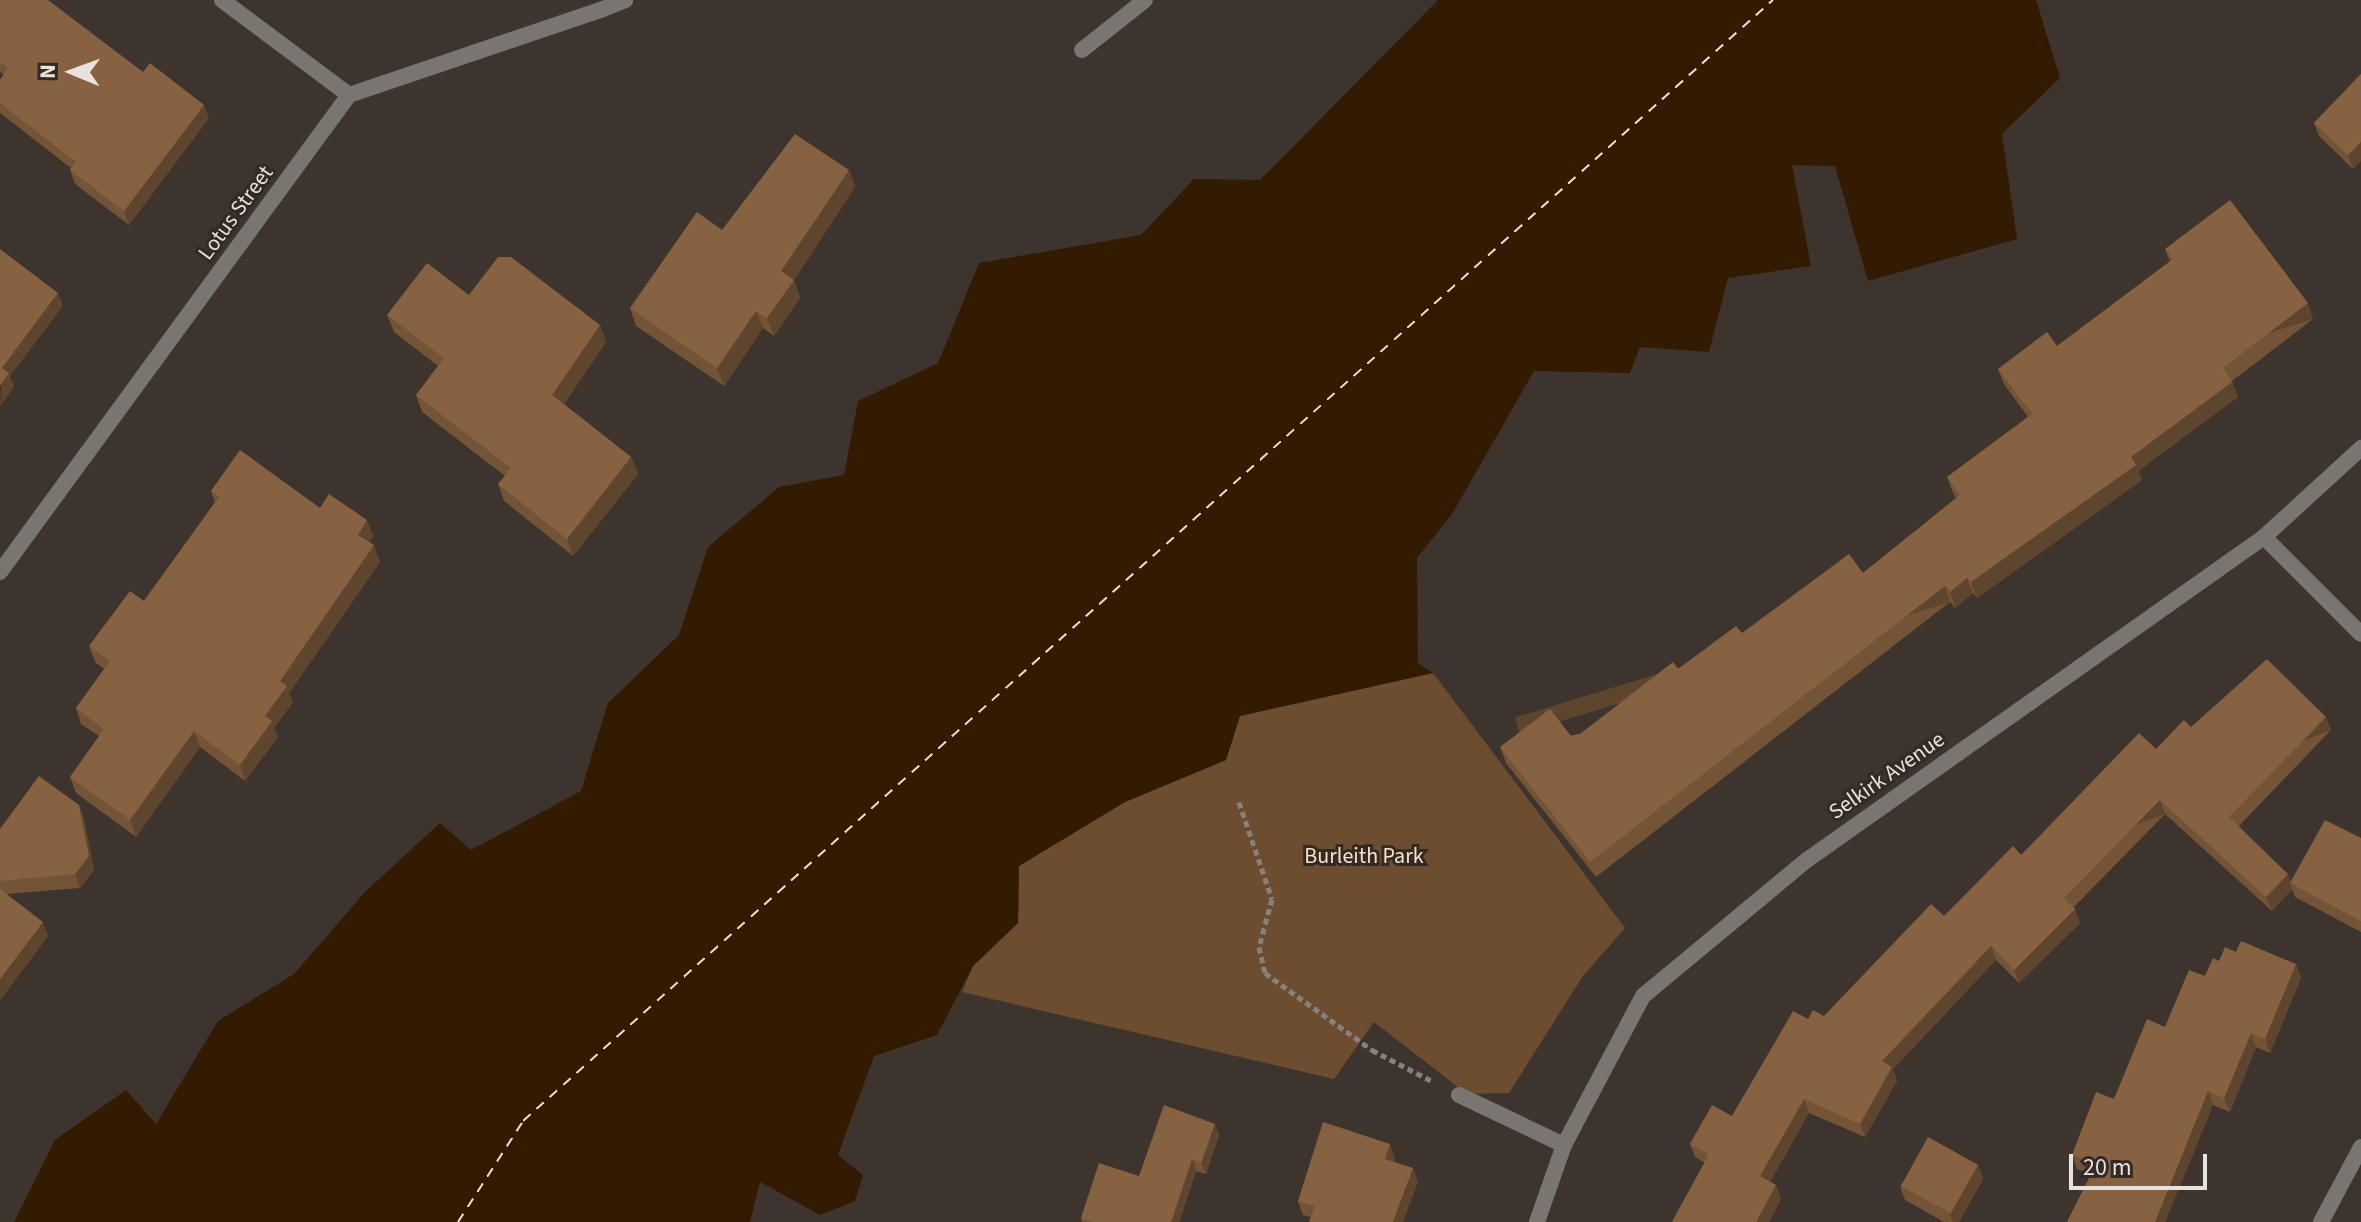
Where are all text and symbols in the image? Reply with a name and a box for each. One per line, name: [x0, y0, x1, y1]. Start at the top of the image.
north arrow: [32, 32, 112, 112]
text: N: [32, 64, 64, 79]
street label: Lotus Street: [193, 161, 279, 265]
street label: Selkirk Avenue: [1824, 726, 1950, 826]
park label: Burleith Park: [1304, 844, 1424, 870]
scale bar: [2073, 1138, 2211, 1188]
text: 20 m: [2083, 1150, 2132, 1185]

